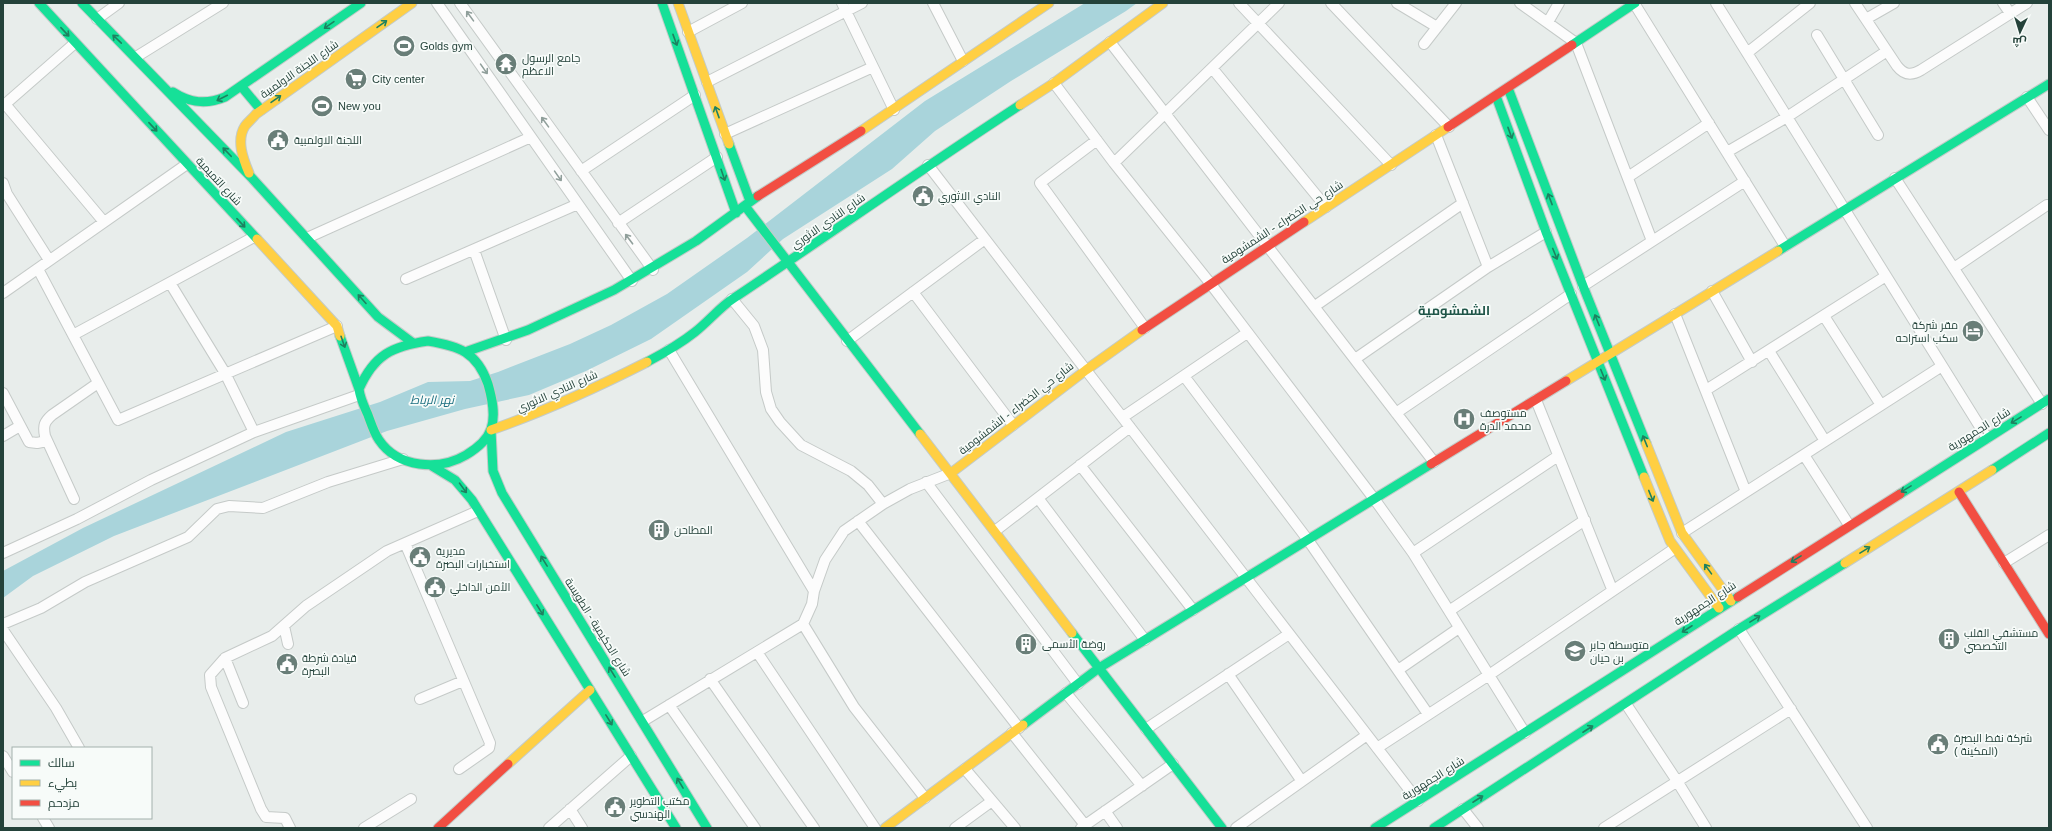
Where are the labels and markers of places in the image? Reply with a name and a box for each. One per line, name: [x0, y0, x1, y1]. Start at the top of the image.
sports icon: Golds gym: [391, 33, 417, 59]
place label: Golds gym: [420, 40, 473, 52]
temple icon: جامع الرسول الاعظم: [493, 51, 519, 77]
place label: جامع الرسول الاعظم: [522, 52, 580, 79]
supermarket icon: City center: [343, 66, 369, 92]
place label: City center: [372, 73, 425, 85]
sports icon: New you: [309, 93, 335, 119]
place label: New you: [338, 100, 381, 112]
public building icon: اللجنة الاولمبية: [265, 127, 291, 153]
place label: اللجنة الاولمبية: [294, 134, 362, 147]
public building icon: النادي الاثوري: [910, 183, 936, 209]
place label: النادي الاثوري: [938, 190, 1001, 205]
hotel icon: مقر شركة سكب استراحه: [1960, 318, 1986, 344]
place label: مقر شركة سكب استراحه: [1896, 319, 1958, 345]
hospital icon: مستوصف محمد الدرة: [1451, 406, 1477, 432]
place label: مستوصف محمد الدرة: [1480, 407, 1531, 433]
building icon: المطاحن: [646, 517, 672, 543]
place label: المطاحن: [674, 524, 713, 537]
public building icon: مديرية استخبارات البصرة: [407, 544, 433, 570]
place label: مديرية استخبارات البصرة: [436, 545, 510, 571]
public building icon: الأمن الداخلي: [422, 574, 448, 600]
place label: الأمن الداخلي: [450, 581, 510, 596]
building icon: مستشفي القلب التخصصي: [1936, 626, 1962, 652]
place label: مستشفي القلب التخصصي: [1964, 627, 2038, 654]
building icon: روضة الأسمى: [1013, 631, 1039, 657]
place label: روضة الأسمى: [1042, 638, 1106, 651]
school or university icon: متوسطة جابر بن حيان: [1562, 638, 1588, 664]
place label: متوسطة جابر بن حيان: [1589, 639, 1649, 665]
public building icon: قيادة شرطة البصرة: [274, 651, 300, 677]
place label: قيادة شرطة البصرة: [302, 652, 357, 678]
public building icon: شركة نفط البصرة ( المكينة): [1925, 731, 1951, 757]
place label: شركة نفط البصرة ( المكينة): [1954, 732, 2032, 757]
public building icon: مكتب التطوير الهندسي: [602, 794, 628, 820]
place label: مكتب التطوير الهندسي: [629, 795, 690, 822]

